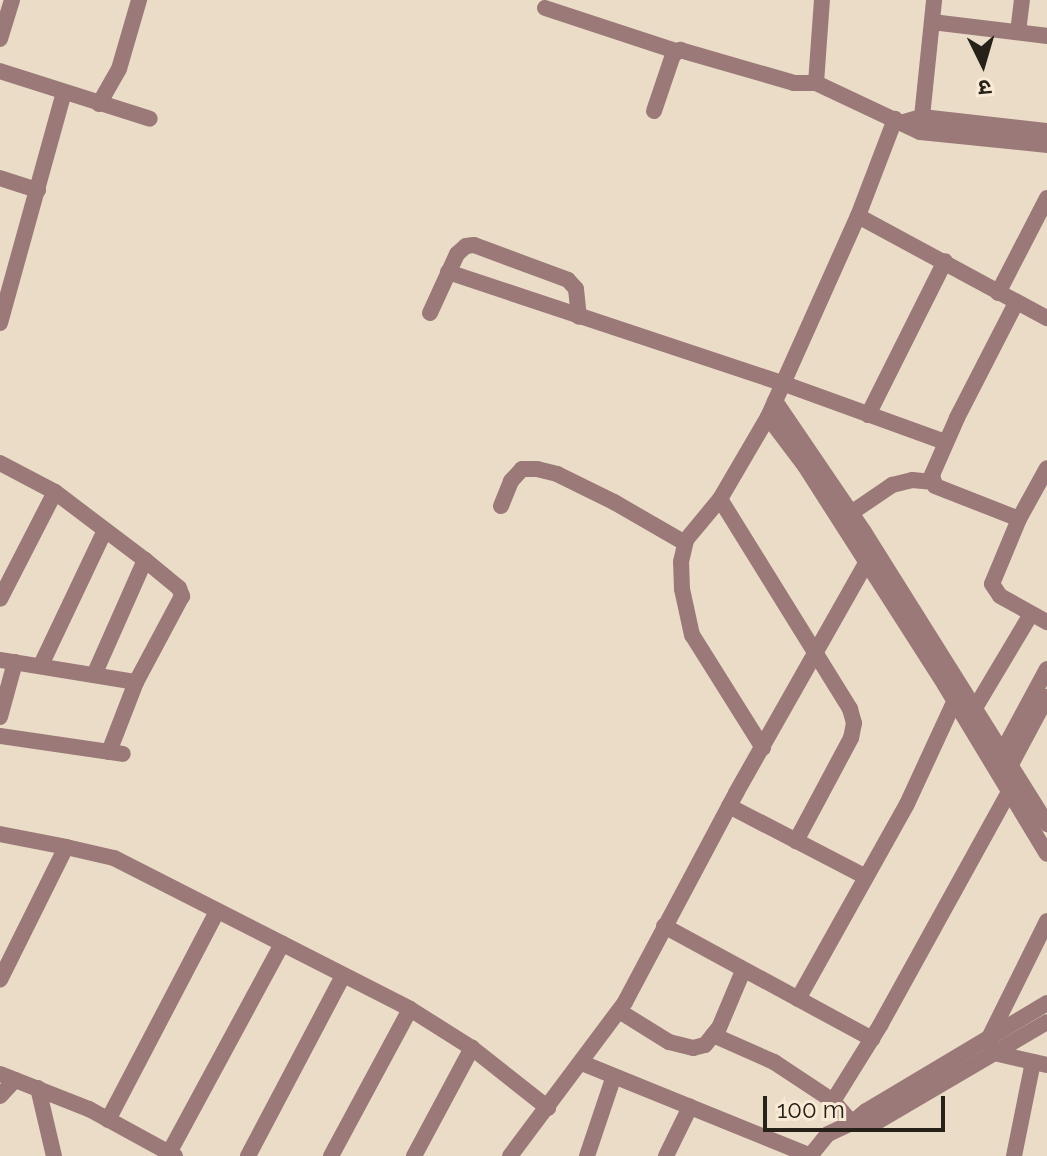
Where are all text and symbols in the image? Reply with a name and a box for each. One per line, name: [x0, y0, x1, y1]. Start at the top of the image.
north arrow: [943, 24, 1023, 104]
text: उ: [978, 74, 993, 101]
scale bar: [767, 1080, 949, 1130]
text: 100 m: [777, 1095, 845, 1124]

